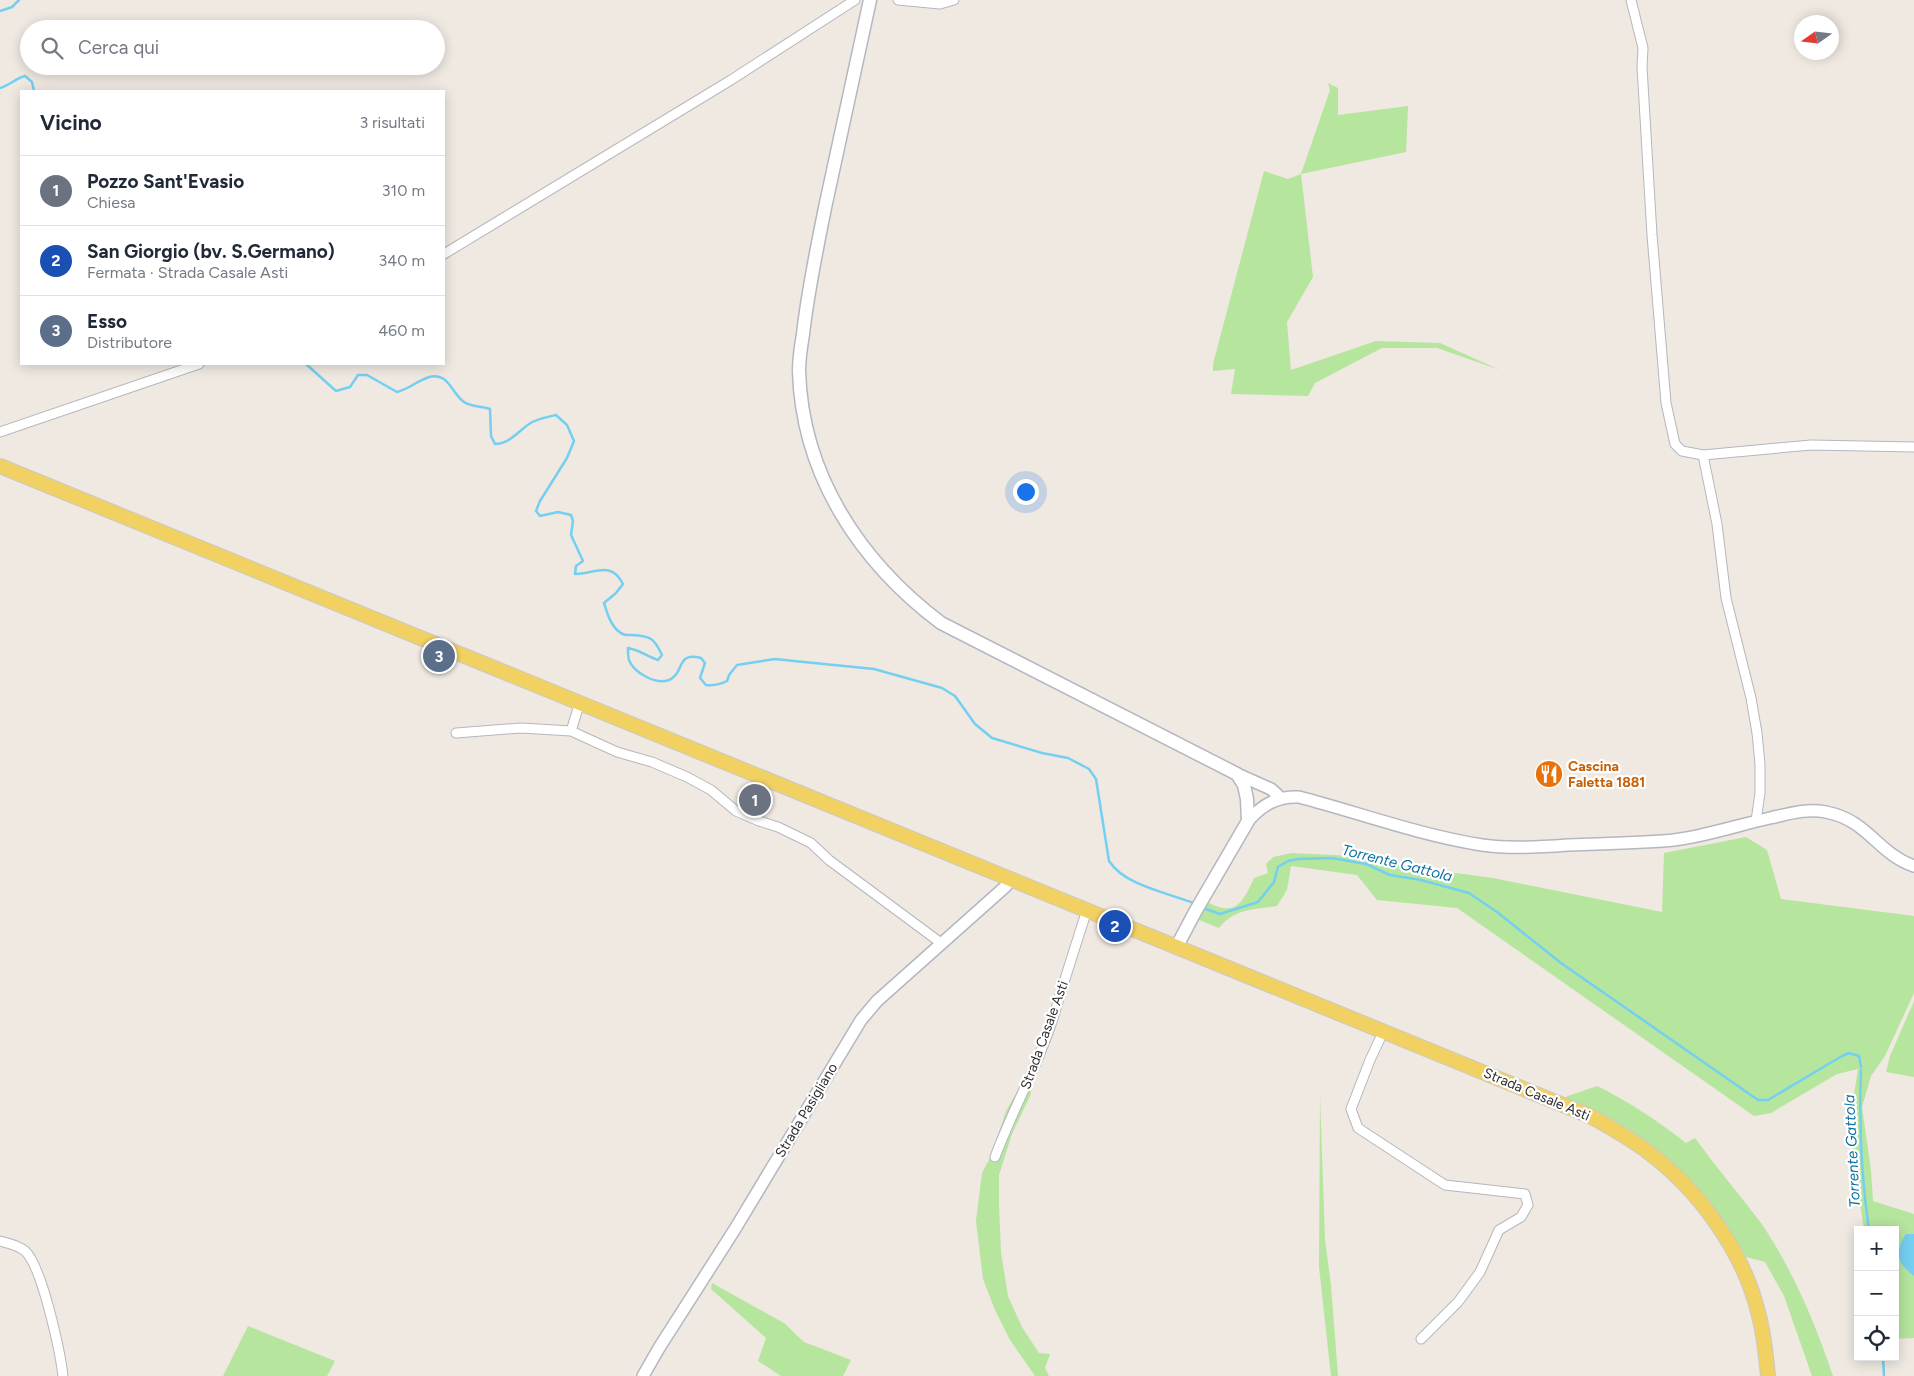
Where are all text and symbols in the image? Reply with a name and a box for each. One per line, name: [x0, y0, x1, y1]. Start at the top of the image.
north arrow: [1794, 15, 1839, 60]
search box: [20, 20, 445, 75]
icon: search: [38, 34, 66, 62]
text: Cerca qui: [78, 36, 159, 59]
text: Vicino: [40, 110, 102, 135]
text: 3 risultati: [359, 113, 425, 132]
text: Pozzo Sant'Evasio: [87, 170, 244, 193]
text: 1: [53, 181, 59, 200]
text: 310 m: [382, 181, 425, 200]
text: Chiesa: [87, 193, 136, 212]
text: San Giorgio (bv. S.Germano): [87, 240, 335, 263]
text: 2: [51, 251, 61, 270]
text: 340 m: [379, 251, 425, 270]
text: Fermata · Strada Casale Asti: [87, 263, 288, 282]
text: Esso: [87, 310, 127, 333]
text: 3: [52, 321, 60, 340]
text: 460 m: [378, 321, 425, 340]
text: Distributore: [87, 333, 172, 352]
your location: [1013, 479, 1039, 505]
pin: 3: [423, 637, 455, 675]
place label: Cascina Faletta 1881: [1568, 758, 1645, 791]
restaurant icon: Cascina Faletta 1881: [1534, 759, 1564, 789]
pin: 1: [739, 781, 771, 819]
water label: Torrente Gattola: [1340, 841, 1454, 885]
pin: 2: [1099, 907, 1131, 945]
street label: Strada Casale Asti: [1017, 979, 1072, 1092]
street label: Strada Pasigliano: [772, 1060, 841, 1161]
street label: Strada Casale Asti: [1481, 1064, 1593, 1125]
water label: Torrente Gattola: [1840, 1094, 1864, 1208]
map controls: [1854, 1226, 1899, 1361]
button: +: [1854, 1226, 1899, 1271]
button: −: [1854, 1271, 1899, 1316]
button: locate: [1854, 1316, 1899, 1361]

